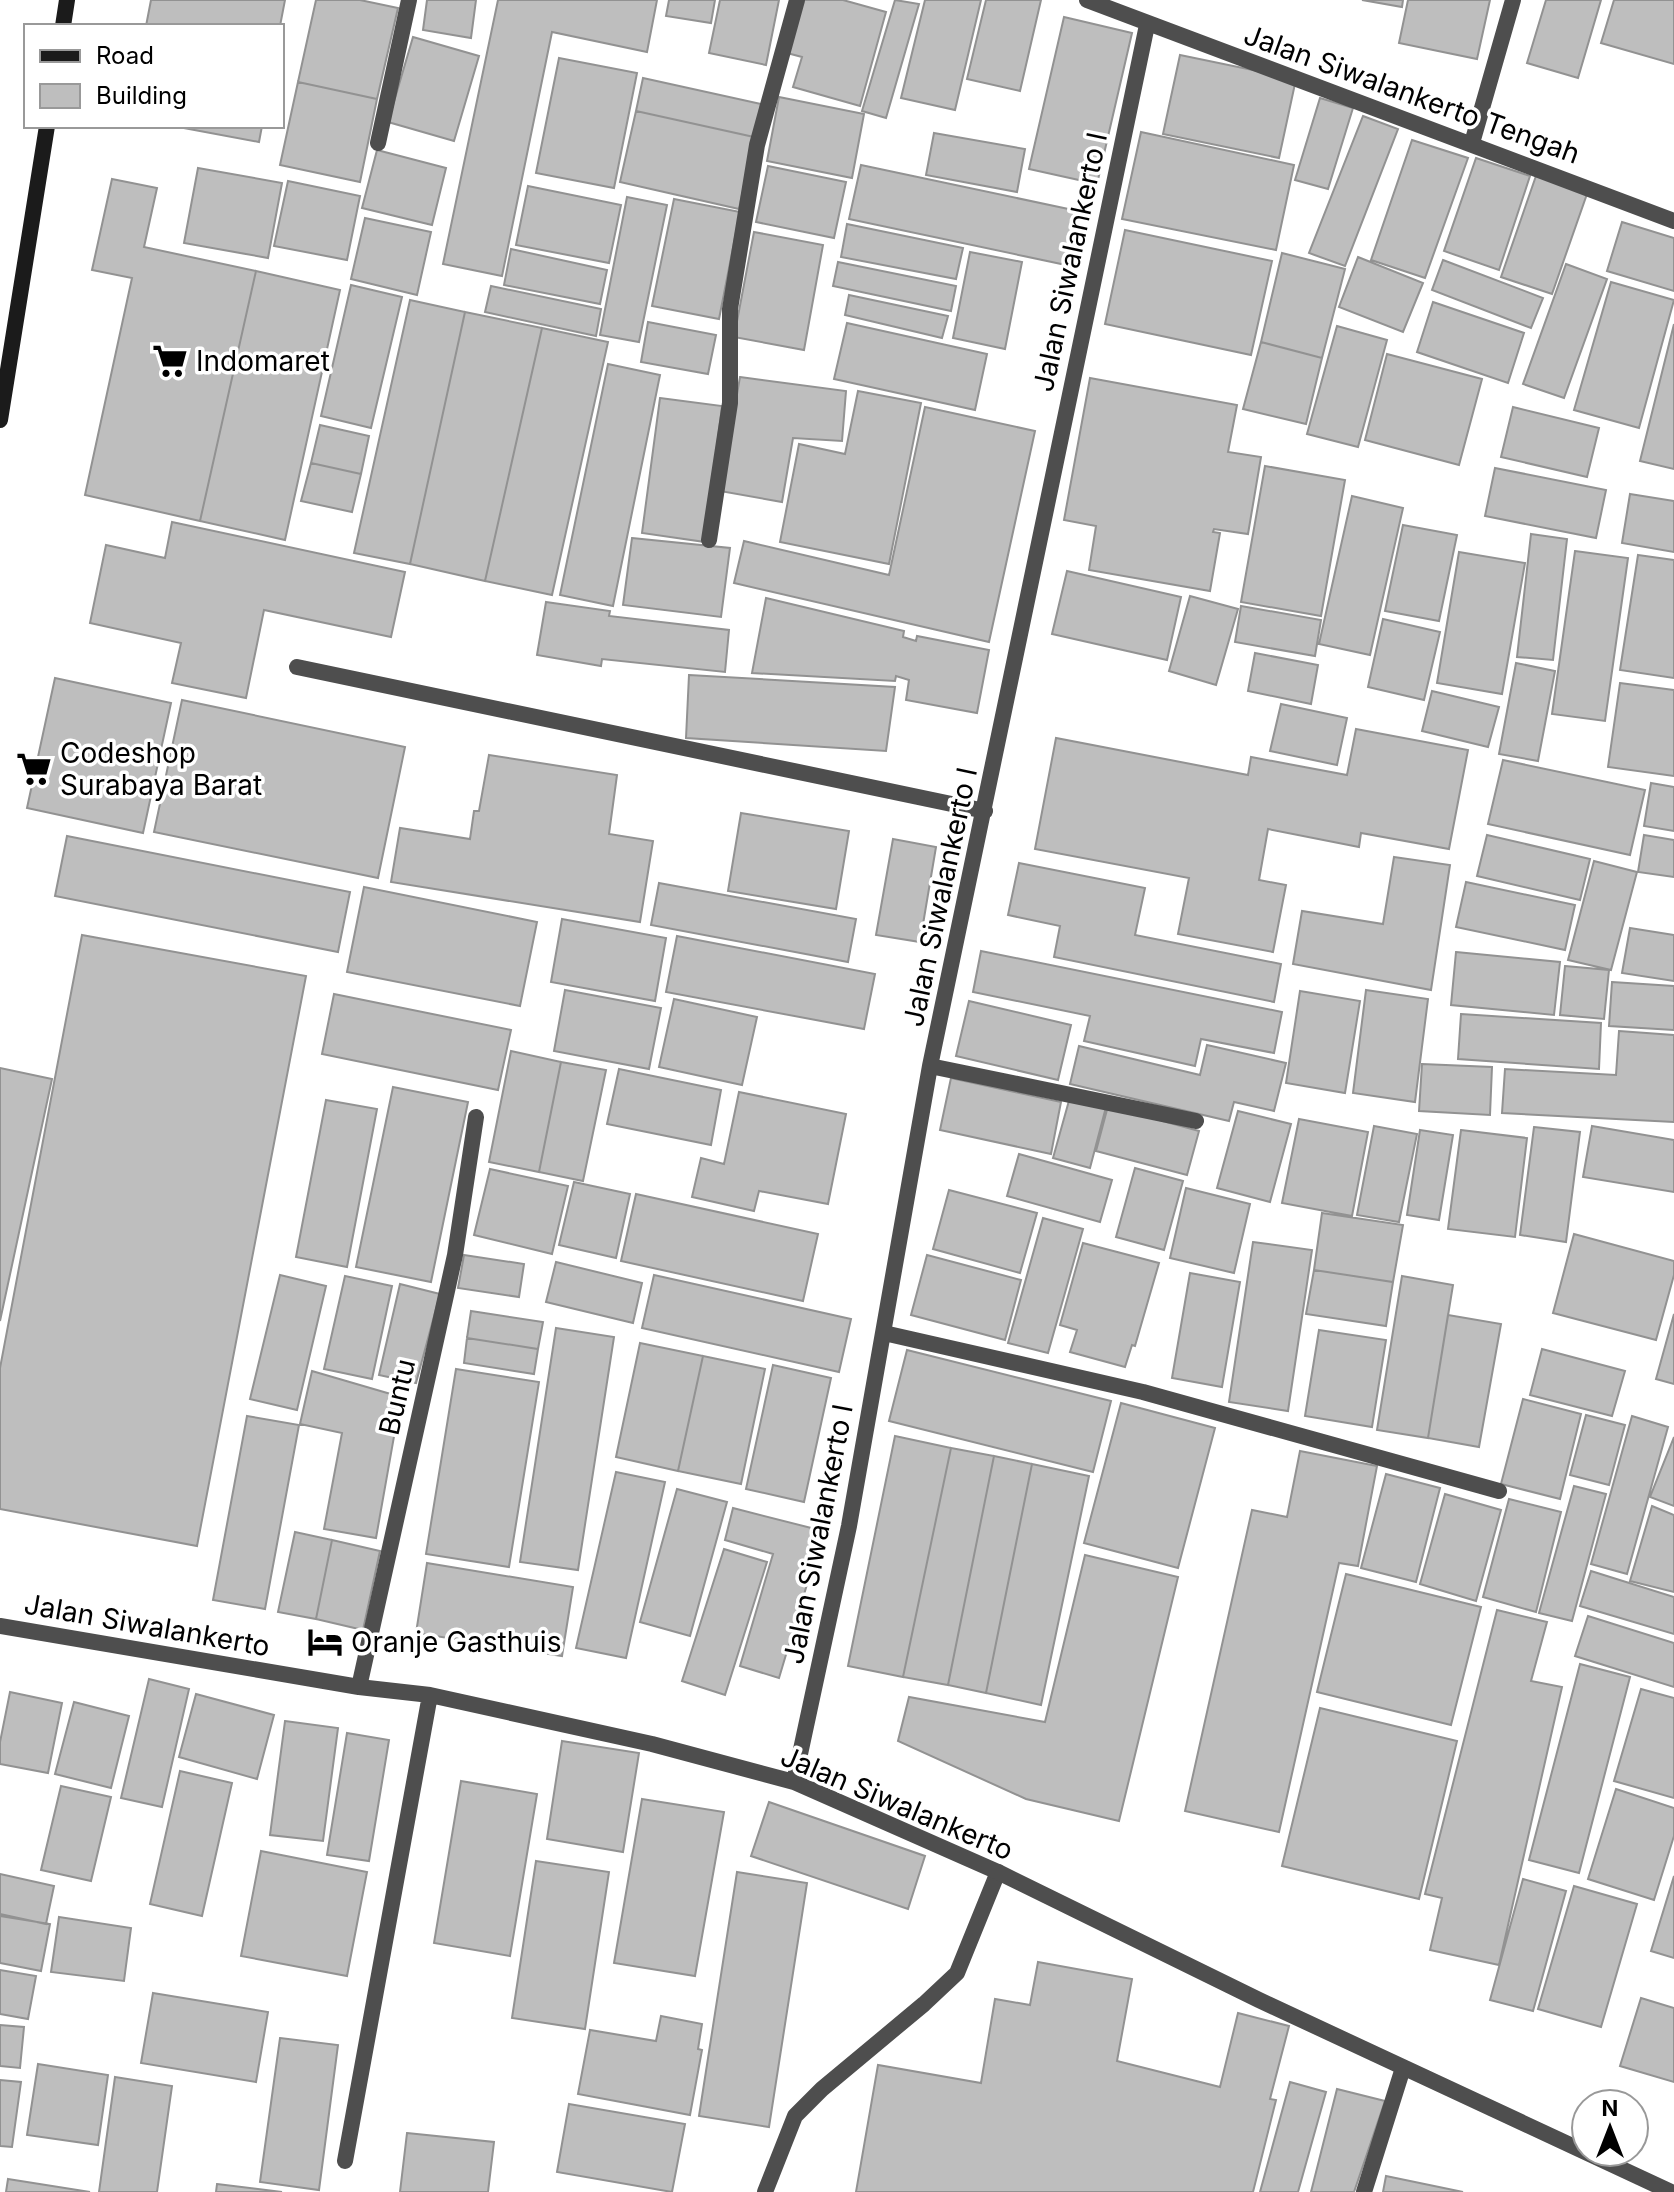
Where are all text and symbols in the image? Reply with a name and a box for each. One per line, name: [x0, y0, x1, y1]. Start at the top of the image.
street label: Jalan Siwalankerto Tengah: [1239, 17, 1585, 171]
legend: [24, 24, 284, 128]
text: Road: [96, 41, 154, 70]
text: Building: [96, 81, 187, 110]
street label: Jalan Siwalankerto I: [1026, 129, 1114, 395]
supermarket icon: Indomaret: [151, 342, 189, 380]
place label: Indomaret: [196, 344, 330, 378]
place label: Codeshop Surabaya Barat: [60, 736, 262, 802]
supermarket icon: Codeshop Surabaya Barat: [15, 750, 53, 788]
street label: Jalan Siwalankerto I: [896, 764, 984, 1030]
street label: Buntu: [372, 1356, 422, 1438]
street label: Jalan Siwalankerto I: [776, 1401, 860, 1667]
street label: Jalan Siwalankerto: [22, 1587, 272, 1663]
hotel icon: Oranje Gasthuis: [306, 1623, 344, 1661]
place label: Oranje Gasthuis: [351, 1625, 561, 1659]
street label: Jalan Siwalankerto: [776, 1739, 1018, 1867]
north arrow: [1570, 2088, 1650, 2168]
text: N: [1602, 2095, 1618, 2121]

